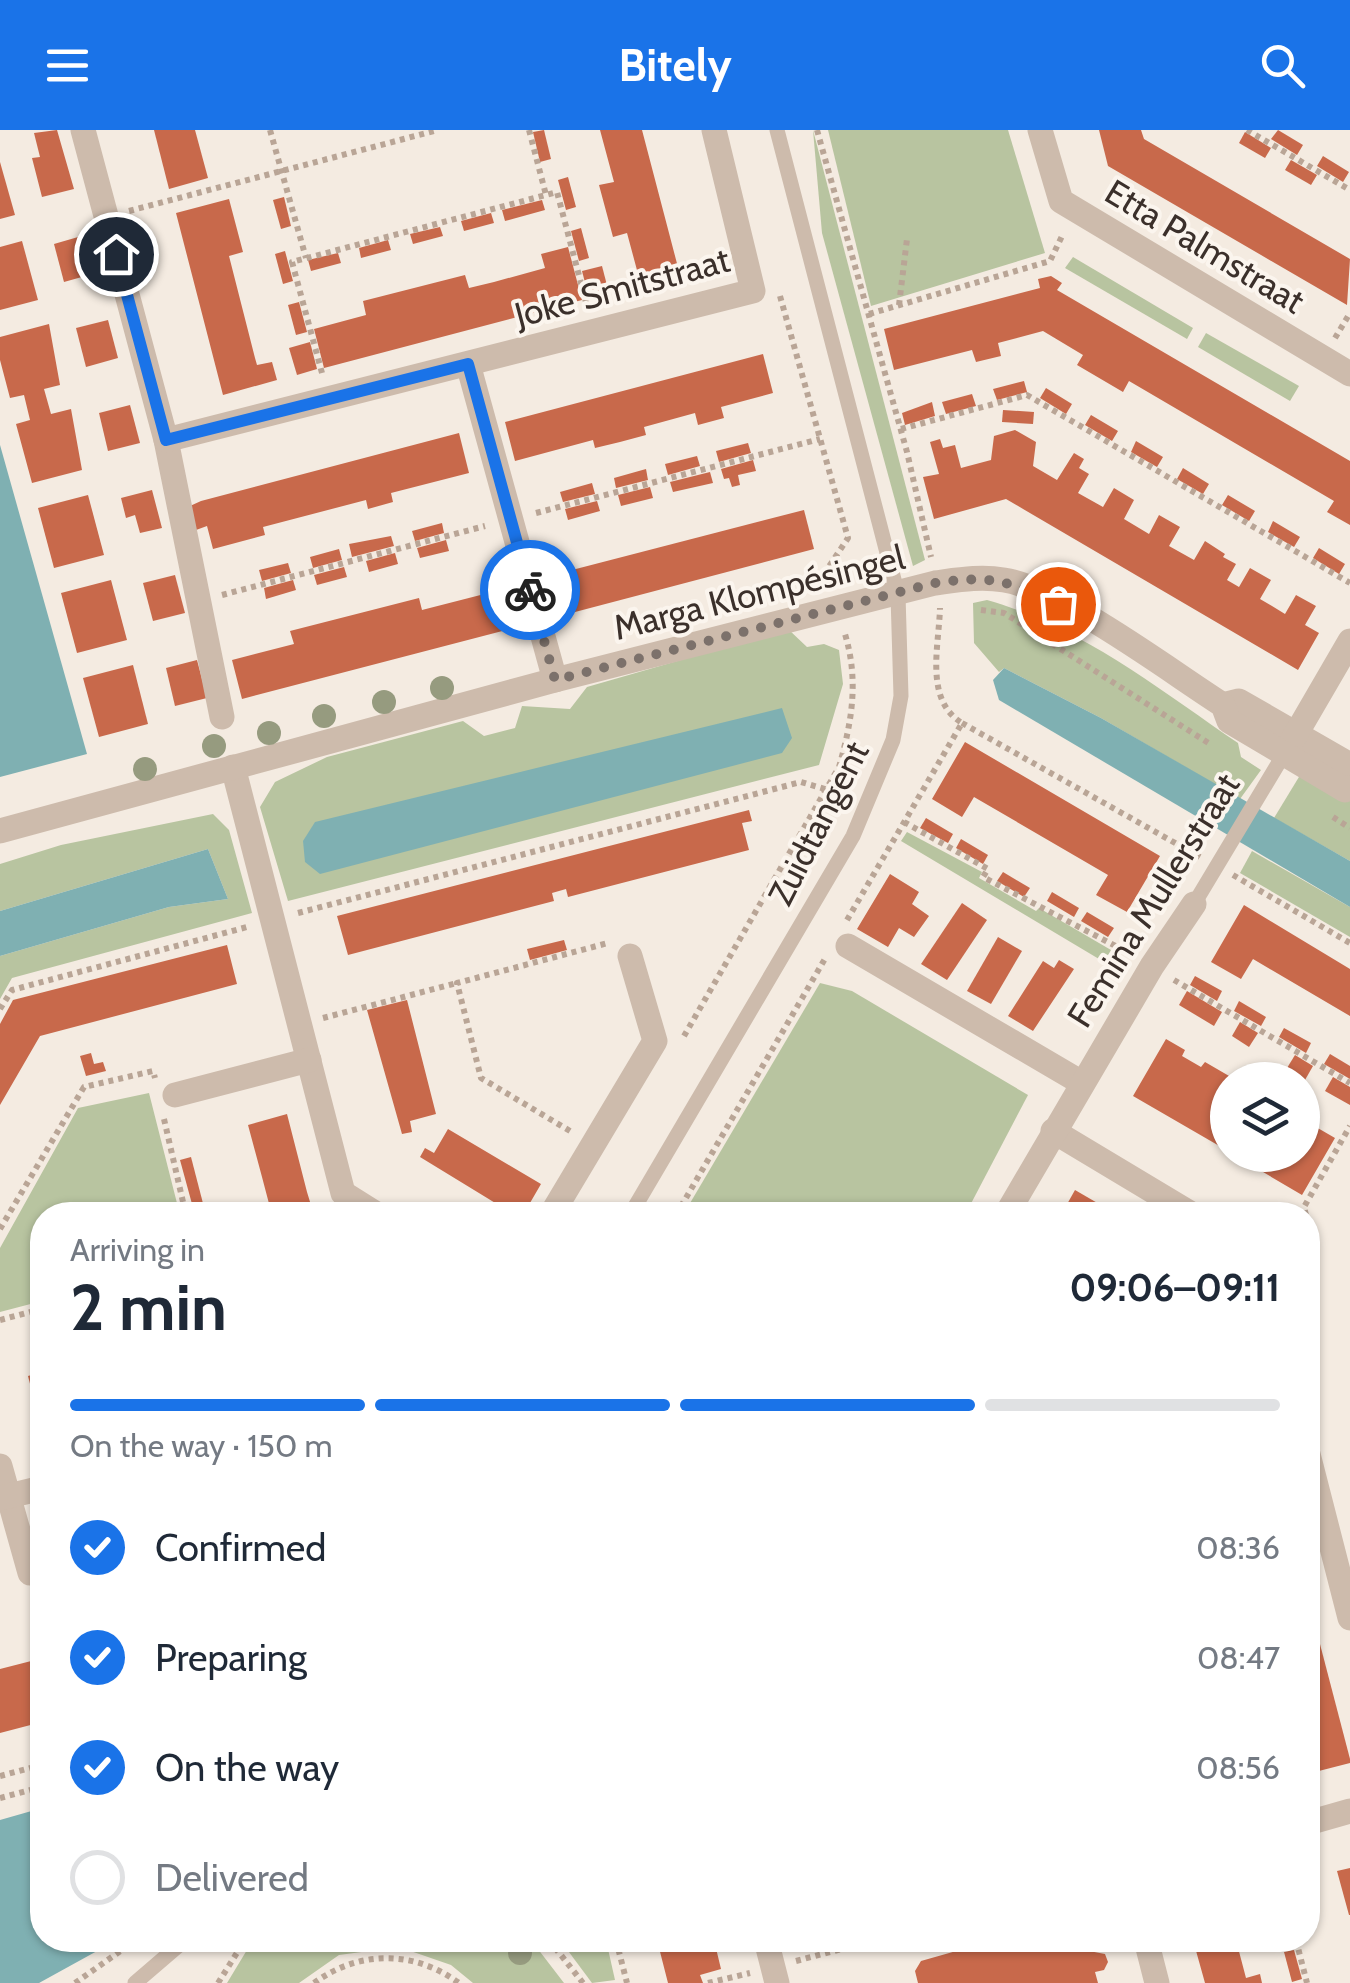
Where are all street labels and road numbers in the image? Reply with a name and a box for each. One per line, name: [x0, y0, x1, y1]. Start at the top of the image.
street label: Etta Palmstraat: [1098, 170, 1312, 322]
street label: Joke Smitstraat: [509, 238, 734, 337]
street label: Marga Klompésingel: [609, 535, 910, 649]
street label: Zuidtangent: [758, 734, 878, 912]
street label: Femina Mullerstraat: [1058, 765, 1248, 1035]

